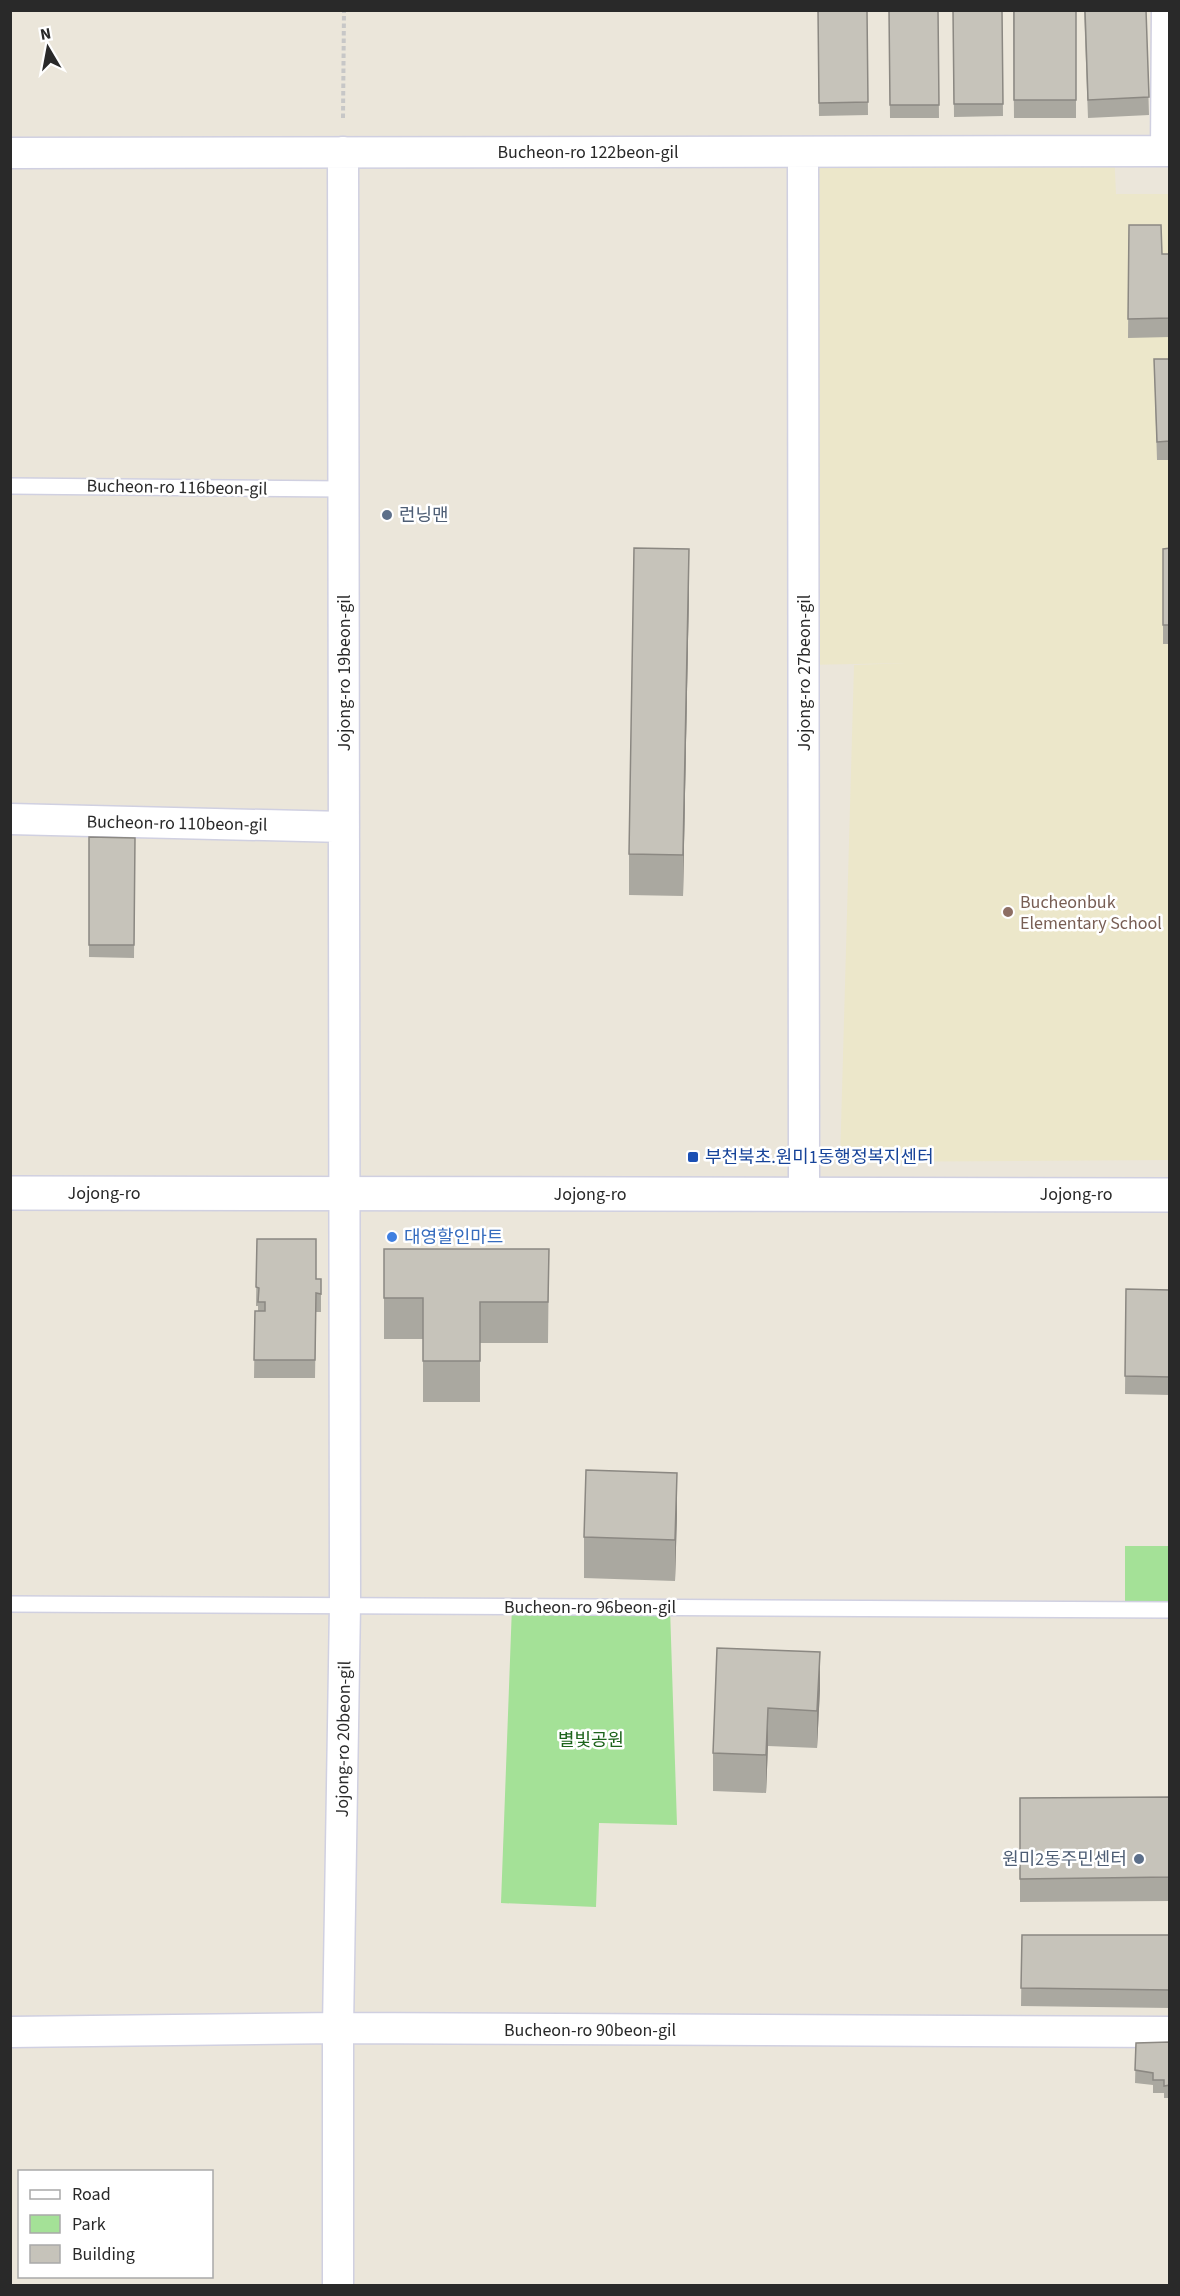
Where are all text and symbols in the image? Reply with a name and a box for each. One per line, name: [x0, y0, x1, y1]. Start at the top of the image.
north arrow: [18, 18, 78, 78]
text: N: [38, 22, 53, 46]
street label: Bucheon-ro 122beon-gil: [498, 140, 678, 165]
street label: Bucheon-ro 116beon-gil: [86, 473, 268, 502]
place label: 런닝맨: [399, 503, 449, 528]
marker: 런닝맨: [380, 508, 394, 522]
street label: Jojong-ro 19beon-gil: [332, 595, 357, 751]
street label: Jojong-ro 27beon-gil: [792, 595, 817, 751]
street label: Bucheon-ro 110beon-gil: [86, 809, 268, 838]
place label: Bucheonbuk Elementary School: [1020, 890, 1162, 936]
marker: Bucheonbuk Elementary School: [1001, 905, 1015, 919]
place label: 부천북초.원미1동행정복지센터: [705, 1145, 934, 1170]
marker: 부천북초.원미1동행정복지센터: [686, 1150, 700, 1164]
street label: Jojong-ro: [68, 1181, 140, 1206]
street label: Jojong-ro: [554, 1182, 626, 1207]
street label: Jojong-ro: [1040, 1182, 1112, 1207]
place label: 대영할인마트: [404, 1225, 503, 1250]
marker: 대영할인마트: [385, 1230, 399, 1244]
street label: Bucheon-ro 96beon-gil: [504, 1595, 676, 1620]
street label: Jojong-ro 20beon-gil: [330, 1661, 357, 1818]
park label: 별빛공원: [558, 1728, 624, 1753]
place label: 원미2동주민센터: [1002, 1847, 1127, 1872]
marker: 원미2동주민센터: [1132, 1852, 1146, 1866]
street label: Bucheon-ro 90beon-gil: [504, 2018, 676, 2043]
legend: [18, 2170, 213, 2278]
text: Road: [72, 2182, 111, 2207]
text: Park: [72, 2212, 106, 2237]
text: Building: [72, 2242, 135, 2267]

